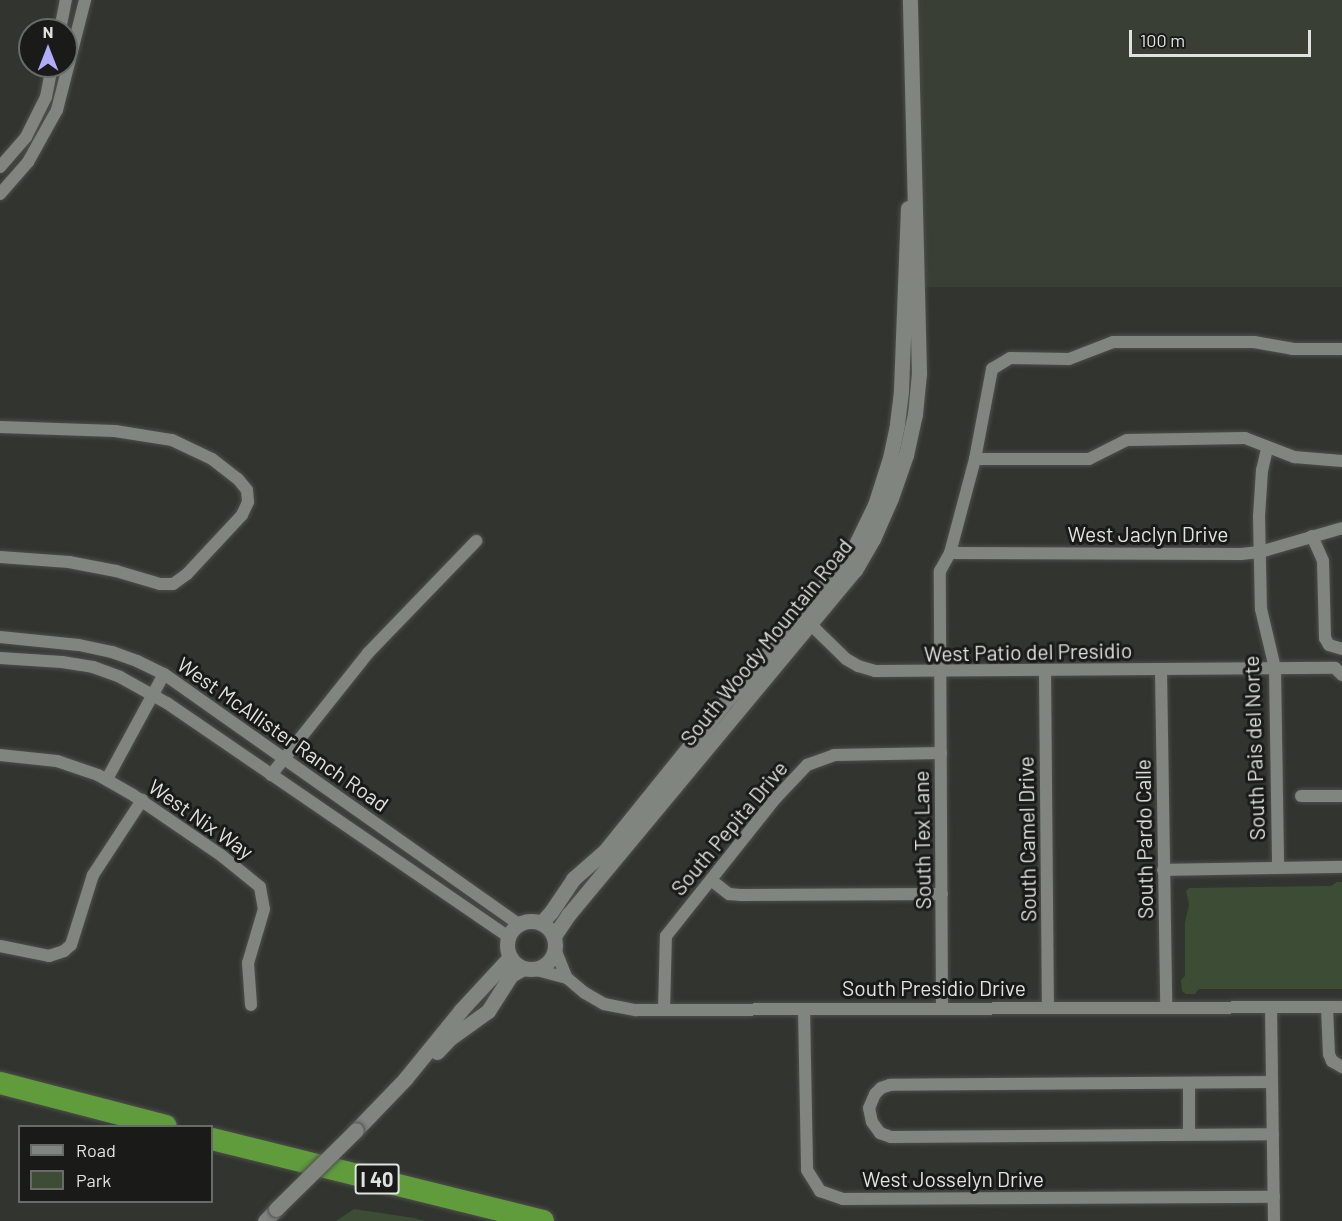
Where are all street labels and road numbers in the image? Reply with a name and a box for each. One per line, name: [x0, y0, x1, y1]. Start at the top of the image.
street label: West Jaclyn Drive: [1068, 521, 1228, 547]
street label: South Woody Mountain Road: [675, 534, 857, 750]
street label: West Patio del Presidio: [924, 638, 1132, 666]
street label: West McAllister Ranch Road: [173, 651, 393, 817]
street label: South Pais del Norte: [1238, 655, 1270, 841]
street label: South Pepita Drive: [665, 756, 793, 900]
street label: South Camel Drive: [1013, 756, 1041, 922]
street label: South Pardo Calle: [1130, 759, 1158, 919]
street label: South Tex Lane: [908, 770, 936, 910]
street label: West Nix Way: [144, 774, 258, 864]
street label: South Presidio Drive: [842, 975, 1026, 1001]
road number: I 40: [354, 1162, 400, 1196]
street label: West Josselyn Drive: [862, 1166, 1044, 1192]

